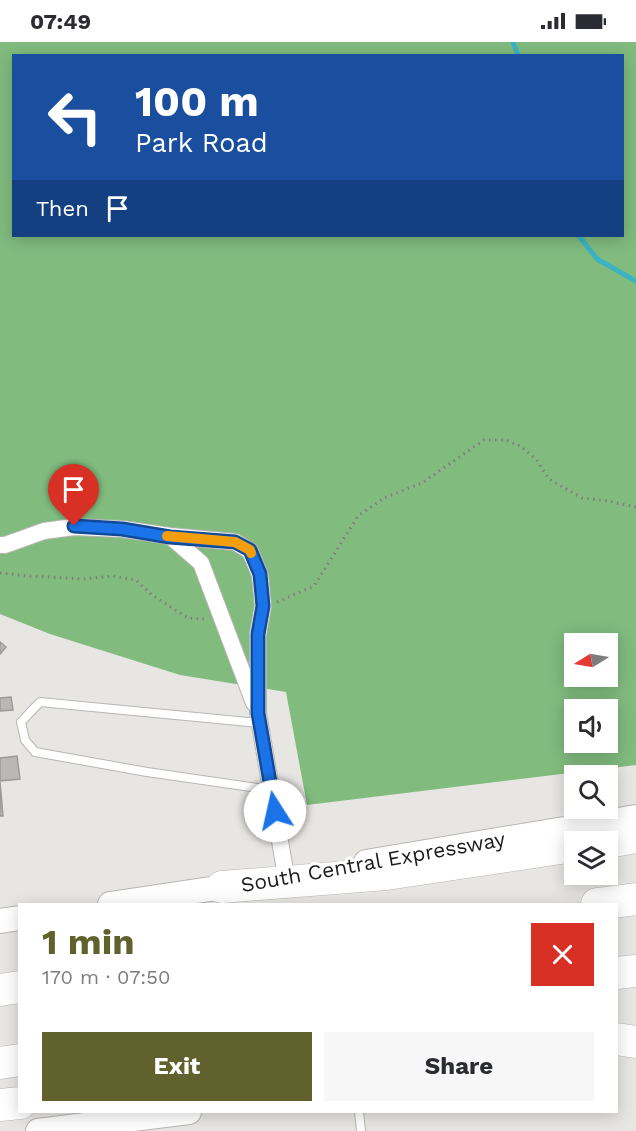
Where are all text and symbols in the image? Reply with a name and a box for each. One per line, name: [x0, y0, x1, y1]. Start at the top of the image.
text: 07:49: [30, 9, 91, 34]
text: 100 m: [135, 77, 259, 126]
icon: left: [36, 78, 114, 156]
text: Park Road: [135, 127, 268, 159]
icon: arrive: [101, 192, 134, 225]
text: Then: [36, 196, 89, 221]
pin: [48, 464, 99, 526]
icon: arrive: [57, 473, 90, 506]
north arrow: [564, 633, 618, 687]
map controls: [564, 633, 618, 885]
button: sound: [564, 699, 618, 753]
button: search: [564, 765, 618, 819]
position arrow: [243, 779, 307, 843]
street label: South Central Expressway: [239, 826, 507, 897]
button: layers: [564, 831, 618, 885]
text: 1 min: [42, 921, 134, 963]
button: close: [531, 923, 594, 986]
text: 170 m · 07:50: [42, 965, 170, 989]
button: Exit: [42, 1032, 312, 1101]
button: Share: [324, 1032, 594, 1101]

